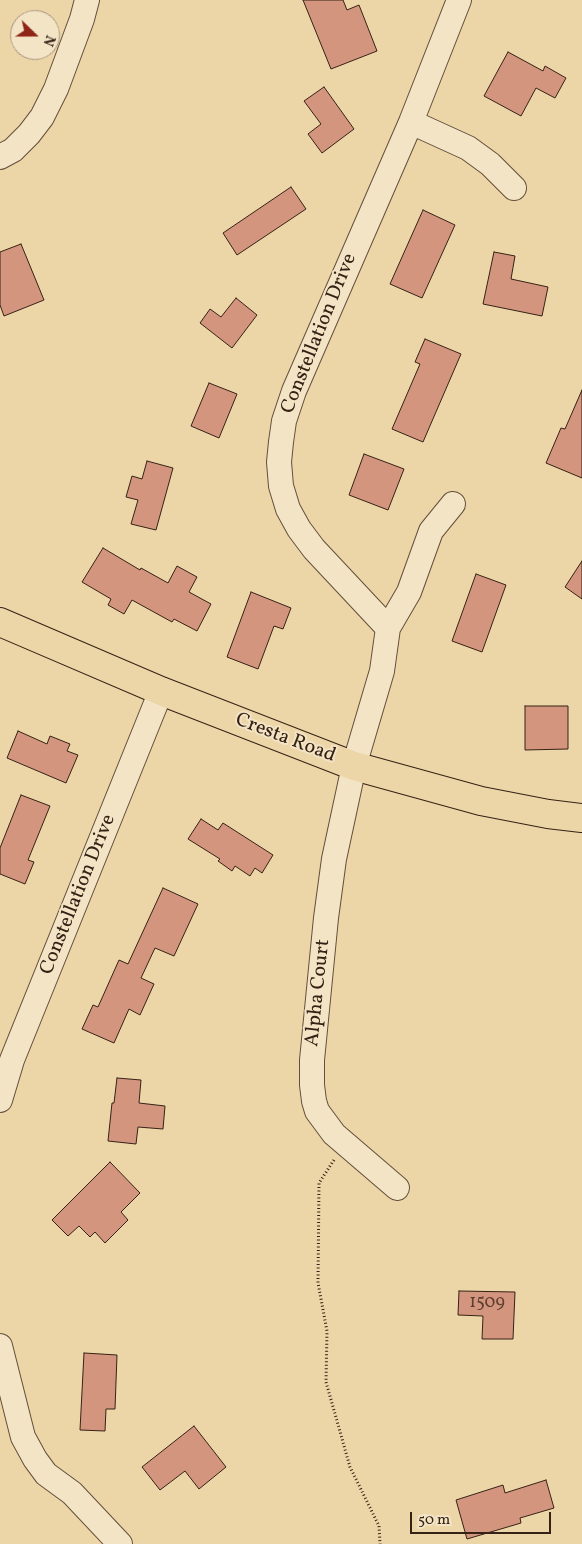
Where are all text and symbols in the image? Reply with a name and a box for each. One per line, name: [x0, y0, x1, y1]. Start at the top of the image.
north arrow: [10, 10, 60, 60]
text: N: [38, 32, 59, 49]
street label: Constellation Drive: [277, 250, 363, 418]
street label: Cresta Road: [231, 709, 339, 769]
street label: Constellation Drive: [36, 811, 122, 979]
street label: Alpha Court: [301, 938, 337, 1048]
house number: 1509: [469, 1293, 505, 1315]
scale bar: [412, 1502, 553, 1534]
text: 50 m: [418, 1510, 450, 1531]

